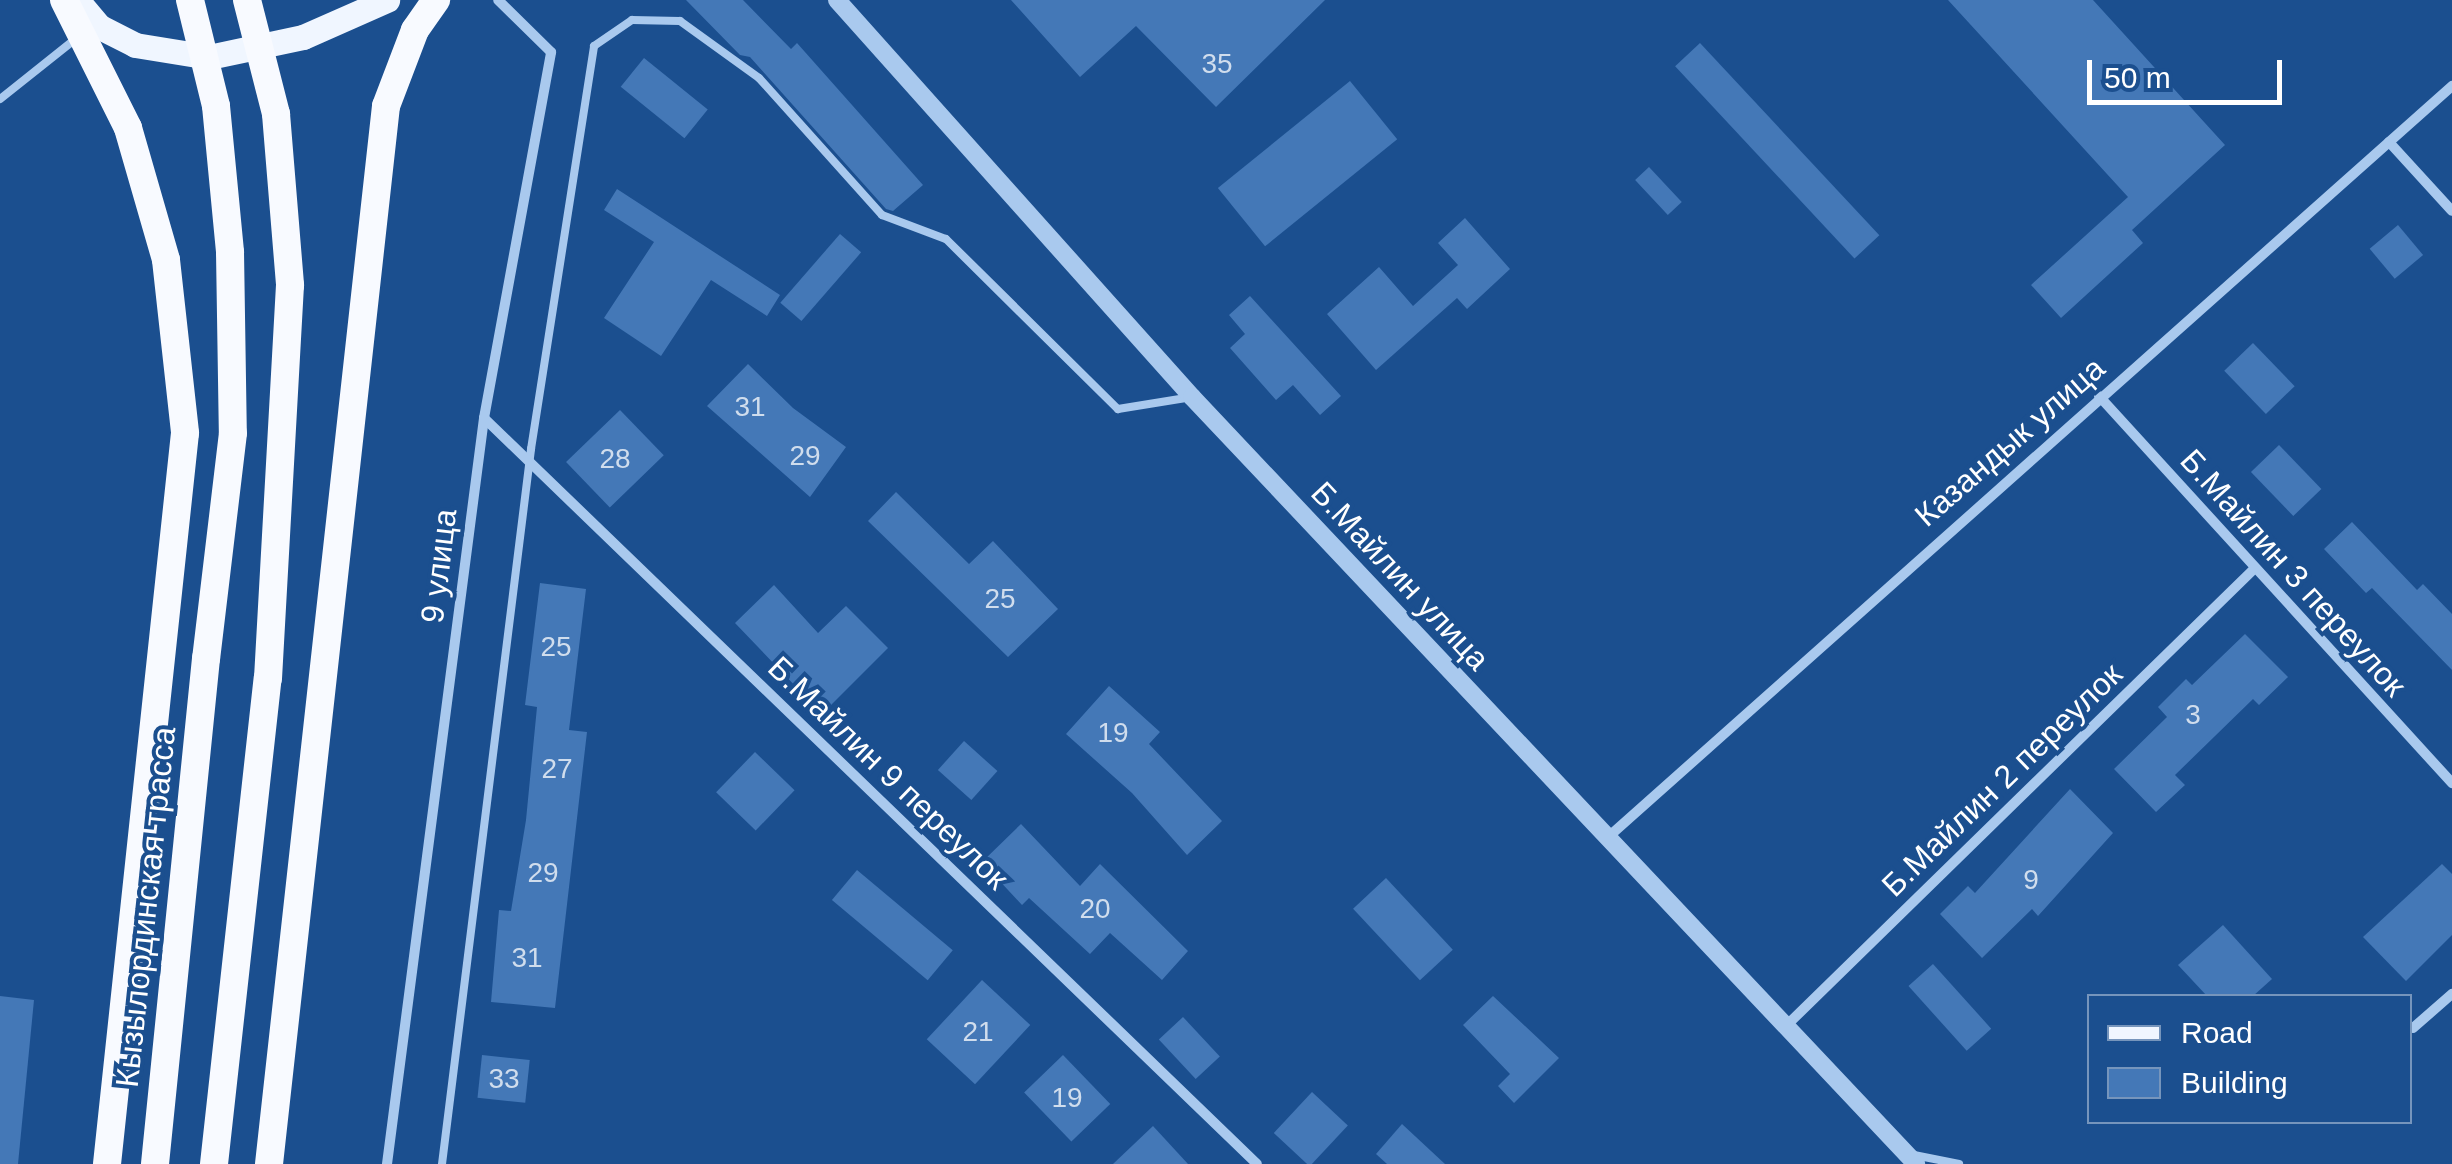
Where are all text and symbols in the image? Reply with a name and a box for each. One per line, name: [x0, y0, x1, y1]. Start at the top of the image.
scale bar: [2092, 40, 2287, 102]
house number: 35: [1201, 47, 1233, 81]
text: 50 m: [2104, 61, 2171, 94]
street label: Казандык улица: [1907, 349, 2113, 535]
house number: 31: [734, 390, 766, 424]
house number: 29: [789, 439, 821, 473]
house number: 28: [599, 442, 631, 476]
street label: Б.Майлин 3 переулок: [2172, 442, 2414, 704]
street label: Б.Майлин улица: [1303, 474, 1497, 678]
street label: 9 улица: [413, 507, 465, 625]
house number: 25: [984, 582, 1016, 616]
house number: 25: [540, 630, 572, 664]
street label: Б.Майлин 9 переулок: [760, 648, 1016, 898]
street label: Б.Майлин 2 переулок: [1874, 655, 2130, 905]
house number: 3: [2185, 698, 2201, 732]
house number: 19: [1097, 716, 1129, 750]
street label: Кызылординская трасса: [108, 725, 184, 1089]
house number: 27: [541, 752, 573, 786]
house number: 29: [527, 856, 559, 890]
house number: 9: [2023, 863, 2039, 897]
house number: 20: [1079, 892, 1111, 926]
house number: 31: [511, 941, 543, 975]
legend: [2087, 994, 2412, 1124]
house number: 21: [962, 1015, 994, 1049]
text: Road: [2181, 1016, 2253, 1049]
house number: 33: [488, 1062, 520, 1096]
text: Building: [2181, 1066, 2288, 1099]
house number: 19: [1051, 1081, 1083, 1115]

